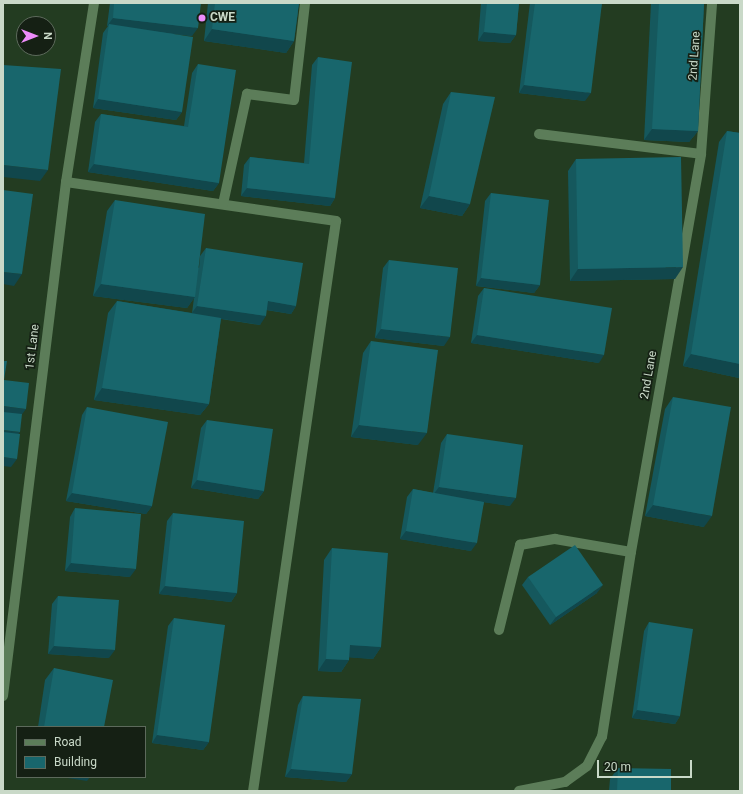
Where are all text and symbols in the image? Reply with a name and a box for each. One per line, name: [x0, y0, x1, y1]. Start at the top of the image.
place label: CWE: [210, 11, 235, 25]
marker: CWE: [197, 13, 207, 23]
north arrow: [16, 16, 56, 56]
street label: 2nd Lane: [686, 31, 704, 81]
text: N: [41, 32, 54, 40]
street label: 1st Lane: [23, 323, 43, 371]
street label: 2nd Lane: [638, 350, 660, 400]
legend: [16, 726, 146, 778]
text: Road: [54, 735, 82, 749]
scale bar: [599, 752, 694, 778]
text: Building: [54, 755, 97, 769]
text: 20 m: [604, 760, 631, 774]

